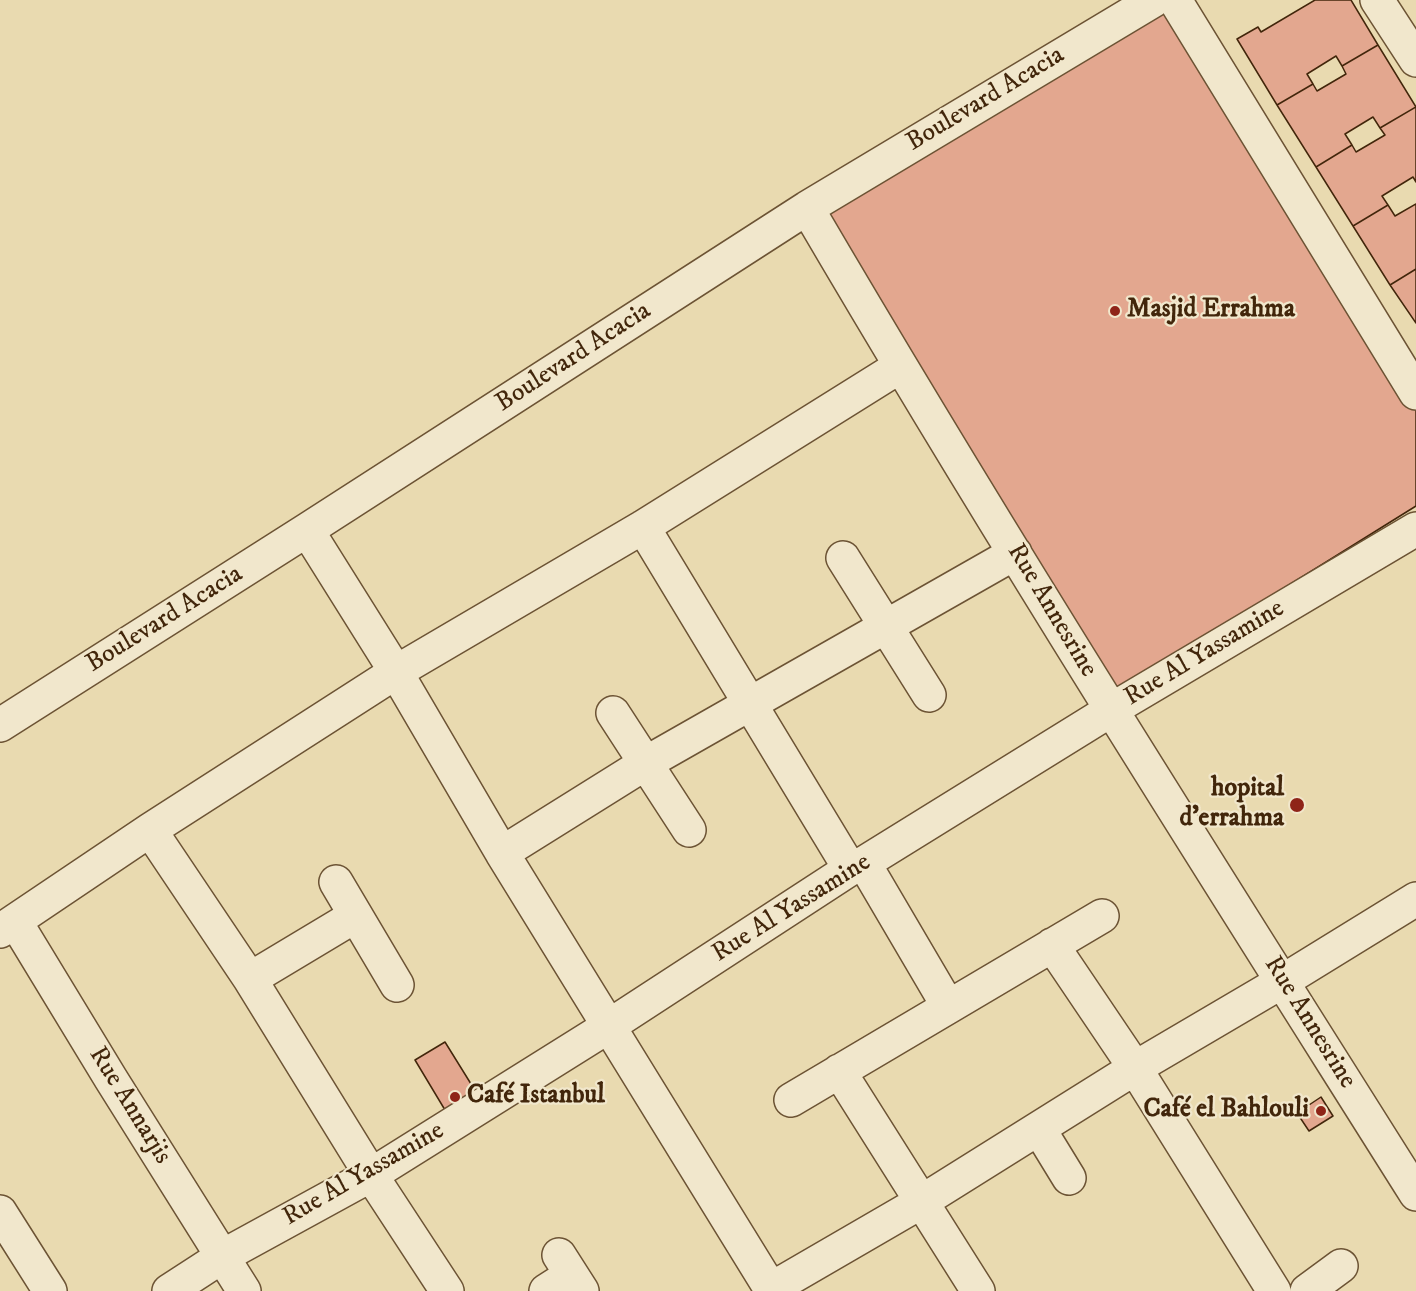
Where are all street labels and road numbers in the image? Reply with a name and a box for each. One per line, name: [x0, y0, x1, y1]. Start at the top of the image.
street label: Boulevard Acacia: [901, 41, 1071, 159]
street label: Boulevard Acacia: [491, 296, 657, 420]
street label: Rue Annesrine: [999, 539, 1103, 683]
street label: Boulevard Acacia: [81, 559, 249, 681]
street label: Rue Al Yassamine: [1119, 594, 1291, 714]
street label: Rue Al Yassamine: [707, 848, 877, 970]
street label: Rue Annesrine: [1256, 951, 1362, 1095]
street label: Rue Annarjis: [81, 1042, 177, 1170]
street label: Rue Al Yassamine: [278, 1116, 450, 1234]

